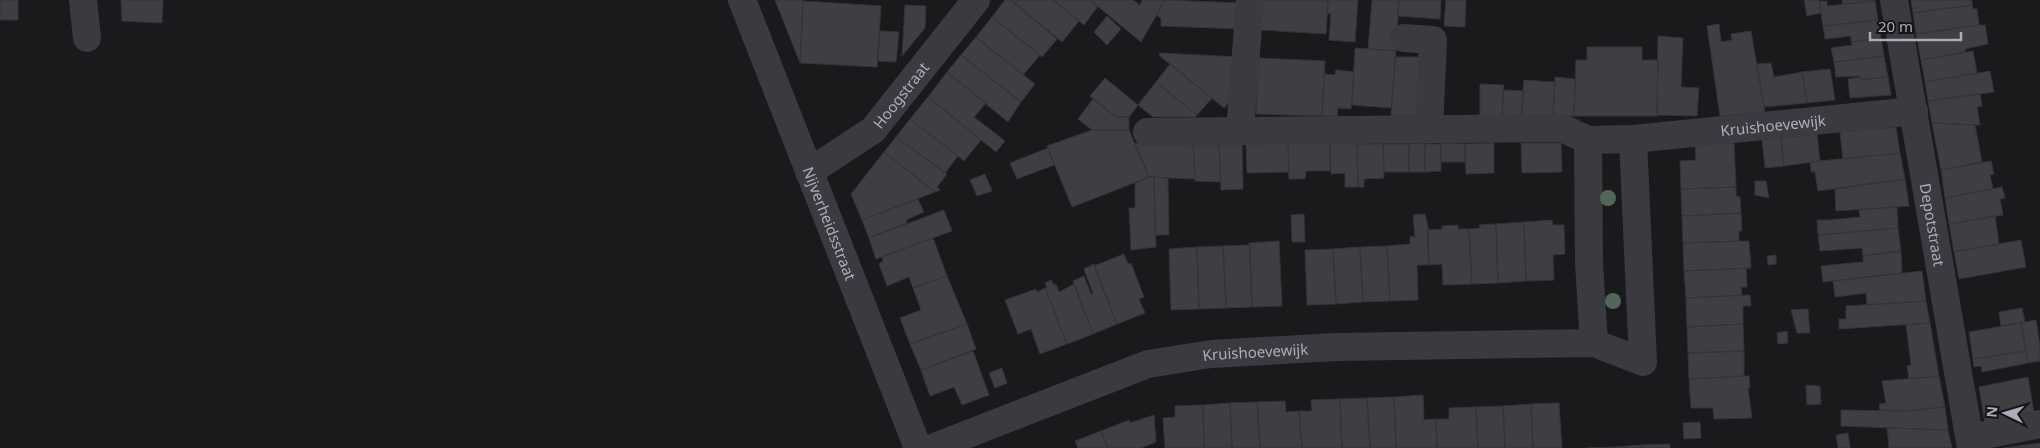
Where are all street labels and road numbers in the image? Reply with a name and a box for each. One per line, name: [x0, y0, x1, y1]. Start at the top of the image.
street label: Hoogstraat: [868, 57, 933, 132]
street label: Kruishoevewijk: [1720, 110, 1827, 140]
street label: Nijverheidsstraat: [798, 164, 861, 284]
street label: Depotstraat: [1916, 182, 1950, 268]
street label: Kruishoevewijk: [1201, 339, 1309, 365]

